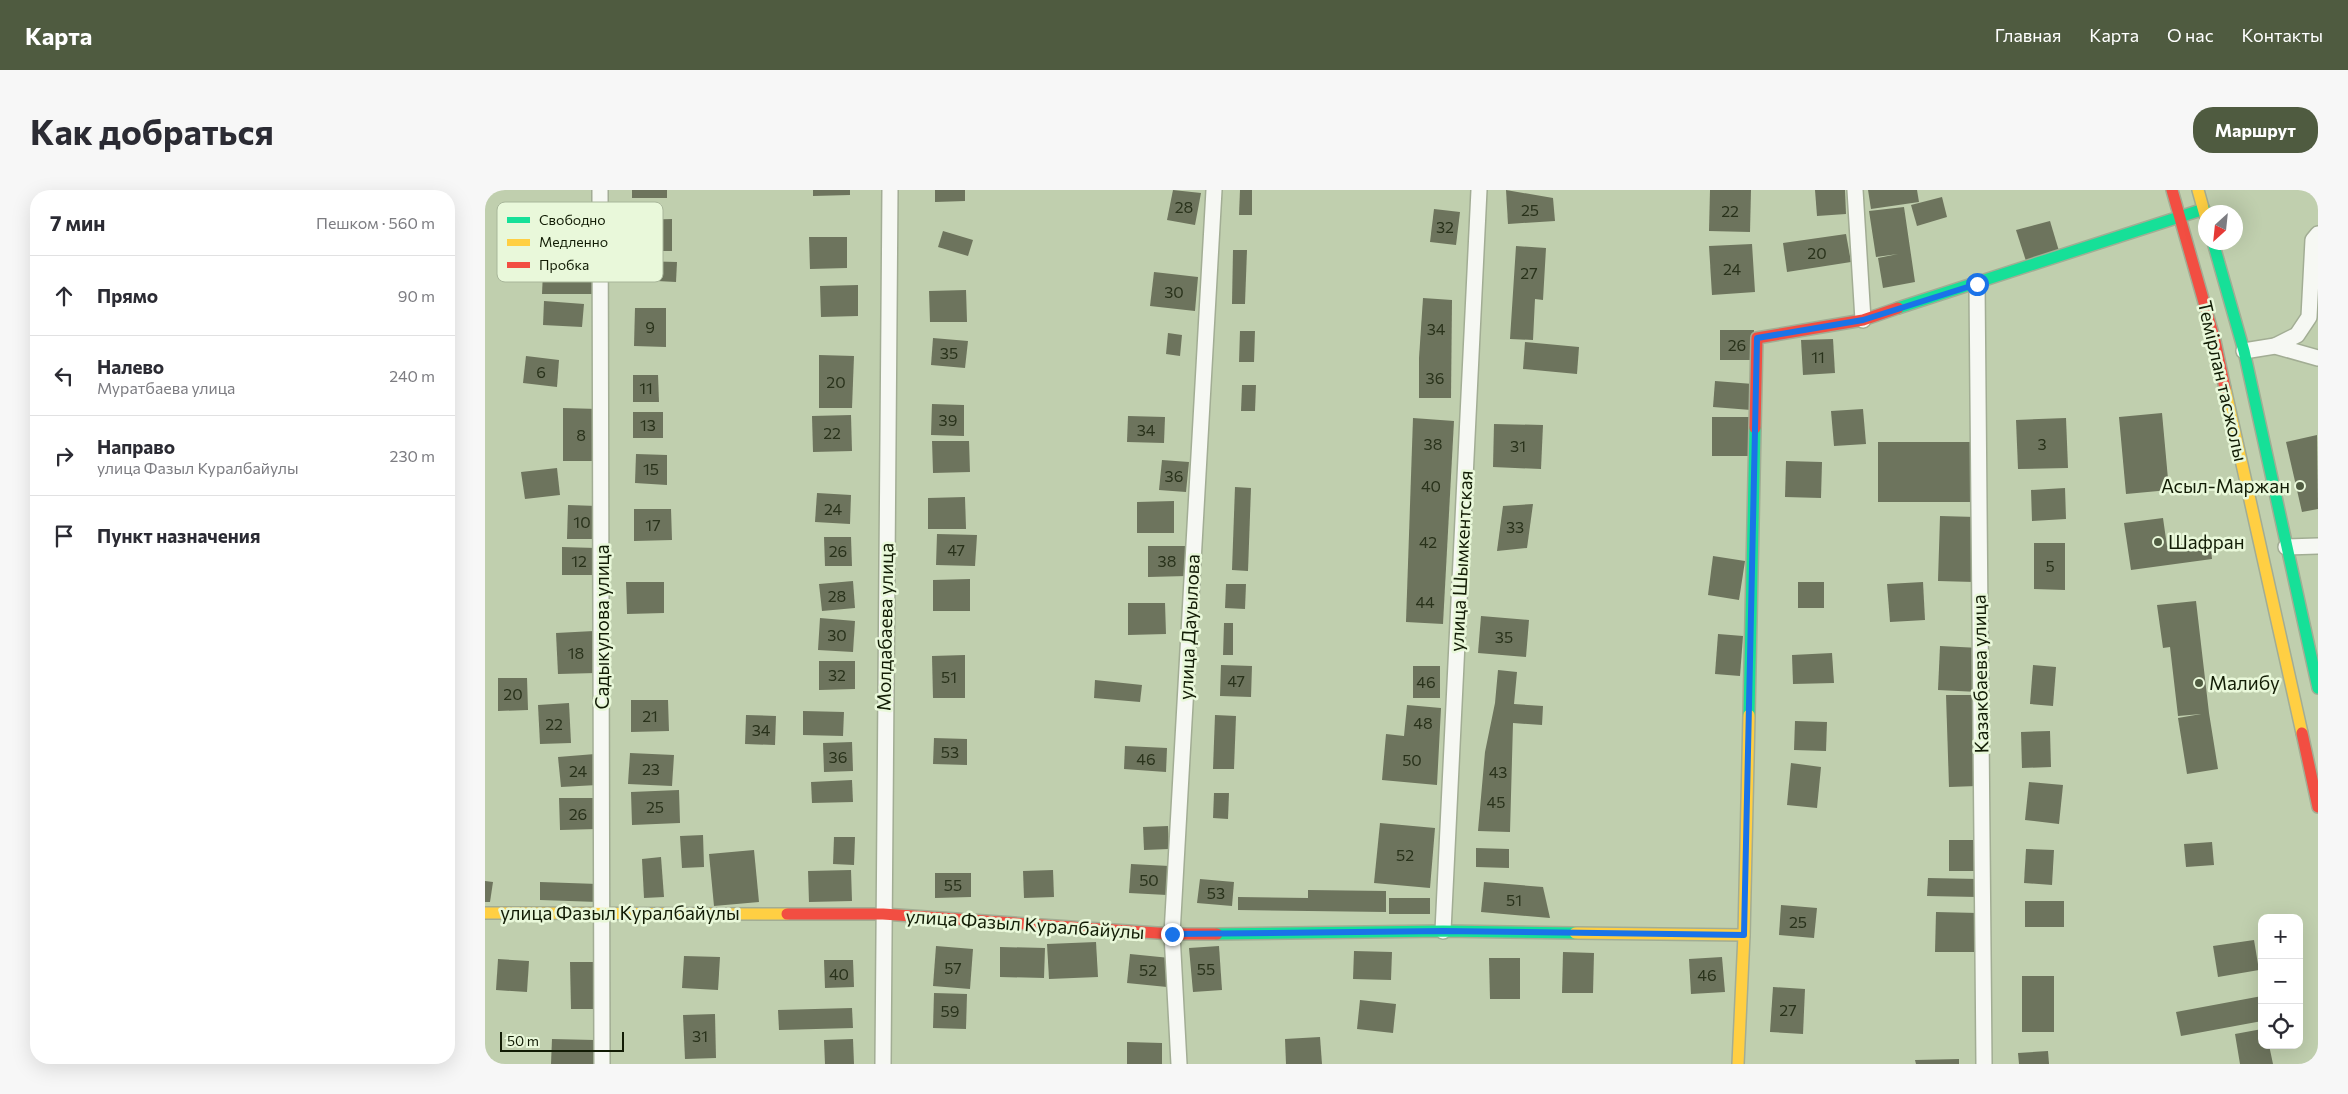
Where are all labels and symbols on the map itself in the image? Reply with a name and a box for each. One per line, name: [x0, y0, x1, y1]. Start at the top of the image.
house number: 28: [1175, 197, 1193, 216]
house number: 25: [1521, 200, 1539, 219]
house number: 22: [1721, 201, 1739, 220]
legend: [497, 202, 663, 282]
north arrow: [2198, 205, 2243, 250]
text: Свободно: [539, 211, 606, 228]
house number: 32: [1436, 217, 1454, 236]
text: Медленно: [539, 233, 608, 250]
house number: 20: [1807, 243, 1827, 262]
text: Пробка: [539, 256, 589, 273]
house number: 24: [1723, 259, 1741, 278]
house number: 27: [1520, 263, 1538, 282]
route start: [1966, 273, 1989, 296]
house number: 30: [1164, 282, 1184, 301]
street label: Темірлан тасжолы: [2194, 298, 2253, 464]
house number: 9: [645, 317, 655, 336]
house number: 34: [1427, 319, 1446, 338]
house number: 26: [1728, 335, 1746, 354]
house number: 35: [940, 343, 958, 362]
house number: 11: [1811, 347, 1825, 366]
house number: 6: [536, 362, 546, 381]
house number: 36: [1426, 368, 1444, 387]
house number: 20: [826, 372, 846, 391]
house number: 11: [639, 378, 653, 397]
house number: 39: [939, 410, 957, 429]
house number: 13: [640, 415, 656, 434]
house number: 34: [1137, 420, 1156, 439]
house number: 22: [823, 423, 841, 442]
house number: 8: [576, 425, 586, 444]
house number: 38: [1424, 434, 1442, 453]
house number: 3: [2037, 434, 2047, 453]
house number: 31: [1510, 436, 1526, 455]
house number: 15: [643, 459, 659, 478]
house number: 36: [1165, 466, 1183, 485]
street label: улица Шымкентская: [1444, 470, 1477, 652]
place label: Асыл-Маржан: [2161, 474, 2290, 497]
house number: 40: [1421, 476, 1441, 495]
marker: Асыл-Маржан: [2294, 480, 2306, 492]
house number: 24: [824, 499, 842, 518]
house number: 10: [573, 512, 591, 531]
house number: 17: [645, 515, 661, 534]
house number: 33: [1506, 517, 1524, 536]
place label: Шафран: [2168, 530, 2244, 553]
house number: 42: [1419, 532, 1437, 551]
marker: Шафран: [2152, 536, 2164, 548]
house number: 47: [947, 540, 965, 559]
house number: 26: [829, 541, 847, 560]
street label: Молдабаева улица: [872, 543, 897, 711]
street label: Садыкулова улица: [590, 545, 613, 710]
house number: 12: [571, 551, 587, 570]
house number: 38: [1158, 551, 1176, 570]
street label: улица Дауылова: [1173, 553, 1204, 700]
house number: 5: [2045, 556, 2055, 575]
house number: 28: [828, 586, 846, 605]
house number: 44: [1415, 592, 1435, 611]
street label: Казакбаева улица: [1967, 594, 1992, 754]
house number: 30: [827, 625, 847, 644]
house number: 35: [1495, 627, 1513, 646]
house number: 18: [568, 643, 584, 662]
house number: 32: [828, 665, 846, 684]
house number: 51: [941, 667, 957, 686]
house number: 47: [1227, 671, 1245, 690]
place label: Малибу: [2209, 671, 2280, 694]
house number: 46: [1416, 672, 1436, 691]
marker: Малибу: [2193, 677, 2205, 689]
house number: 20: [503, 684, 523, 703]
house number: 21: [642, 706, 658, 725]
house number: 48: [1413, 713, 1433, 732]
house number: 22: [545, 714, 563, 733]
house number: 34: [752, 720, 771, 739]
house number: 53: [941, 742, 959, 761]
house number: 36: [829, 747, 847, 766]
house number: 46: [1136, 749, 1156, 768]
house number: 50: [1402, 750, 1422, 769]
house number: 23: [642, 759, 660, 778]
house number: 24: [569, 761, 587, 780]
house number: 43: [1489, 762, 1507, 781]
house number: 45: [1487, 792, 1505, 811]
house number: 25: [646, 797, 664, 816]
house number: 26: [569, 804, 587, 823]
house number: 52: [1396, 845, 1414, 864]
house number: 50: [1139, 870, 1159, 889]
house number: 55: [944, 875, 962, 894]
house number: 53: [1207, 883, 1225, 902]
house number: 51: [1506, 890, 1522, 909]
street label: улица Фазыл Куралбайулы: [500, 901, 740, 924]
street label: улица Фазыл Куралбайулы: [905, 904, 1145, 943]
house number: 25: [1789, 912, 1807, 931]
route end: [1161, 923, 1184, 946]
house number: 57: [944, 958, 962, 977]
house number: 55: [1197, 959, 1215, 978]
house number: 52: [1139, 960, 1157, 979]
house number: 40: [829, 964, 849, 983]
house number: 46: [1697, 965, 1717, 984]
house number: 27: [1779, 1000, 1797, 1019]
house number: 59: [941, 1001, 959, 1020]
house number: 31: [692, 1026, 708, 1045]
scale bar: [500, 1029, 624, 1052]

